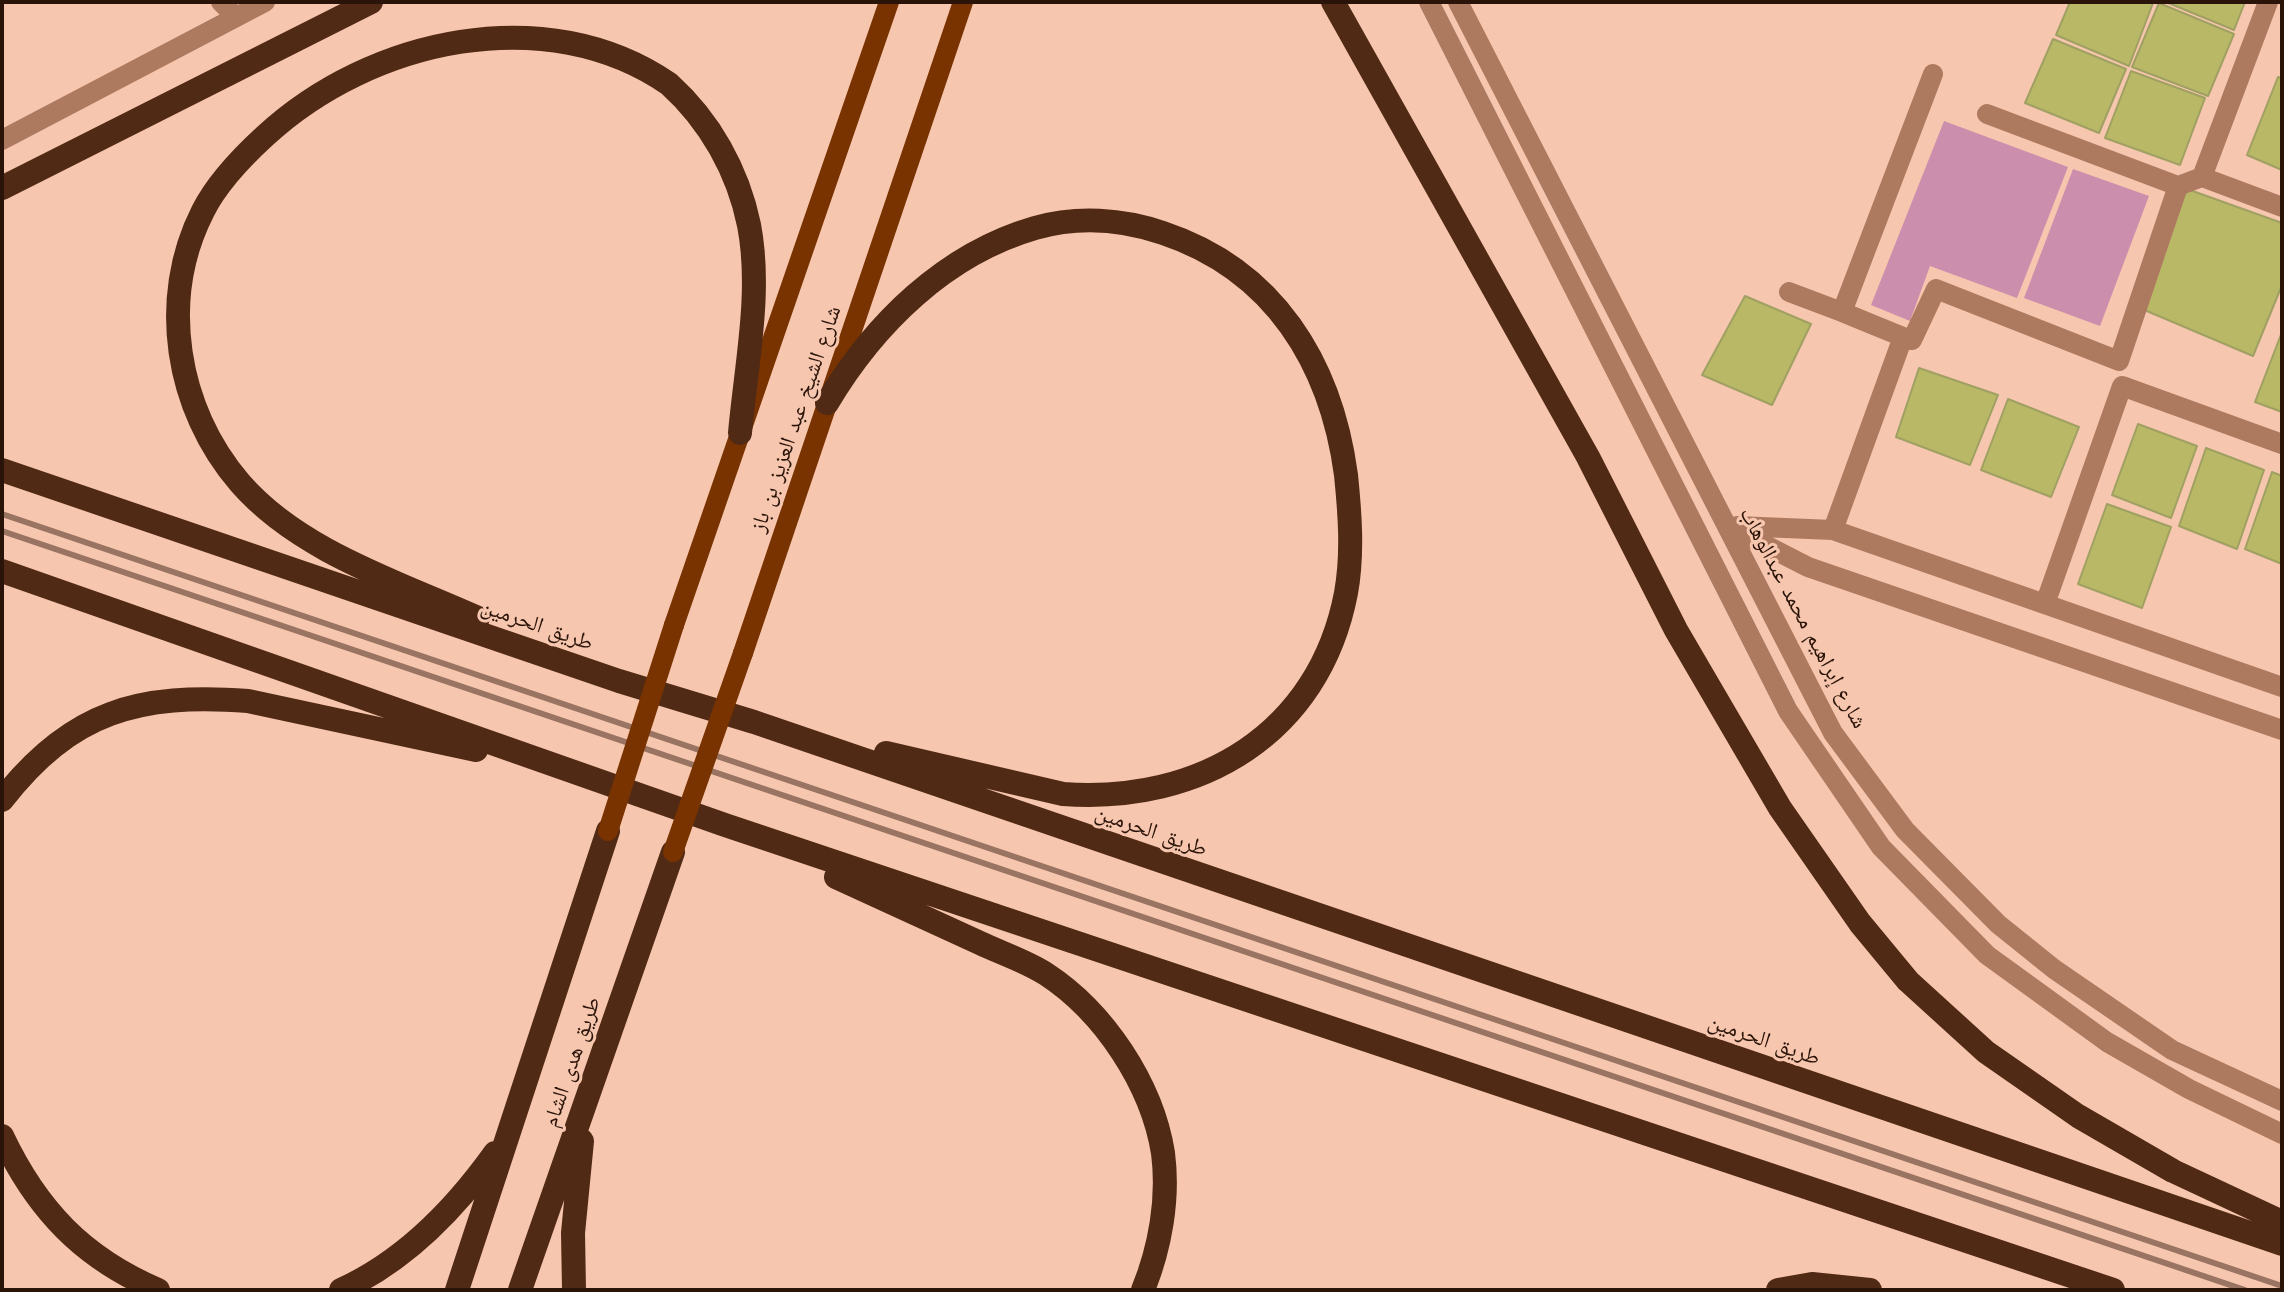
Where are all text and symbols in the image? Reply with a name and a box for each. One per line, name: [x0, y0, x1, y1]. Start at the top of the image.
street label: شارع الشيخ عبد العزيز بن باز: [745, 302, 847, 536]
street label: شارع إبراهيم محمد عبدالوهاب: [1733, 503, 1873, 733]
street label: طريق الحرمين: [477, 593, 597, 657]
street label: طريق الحرمين: [1091, 799, 1211, 863]
street label: طريق هدى الشام: [537, 993, 607, 1131]
street label: طريق الحرمين: [1704, 1008, 1824, 1072]

